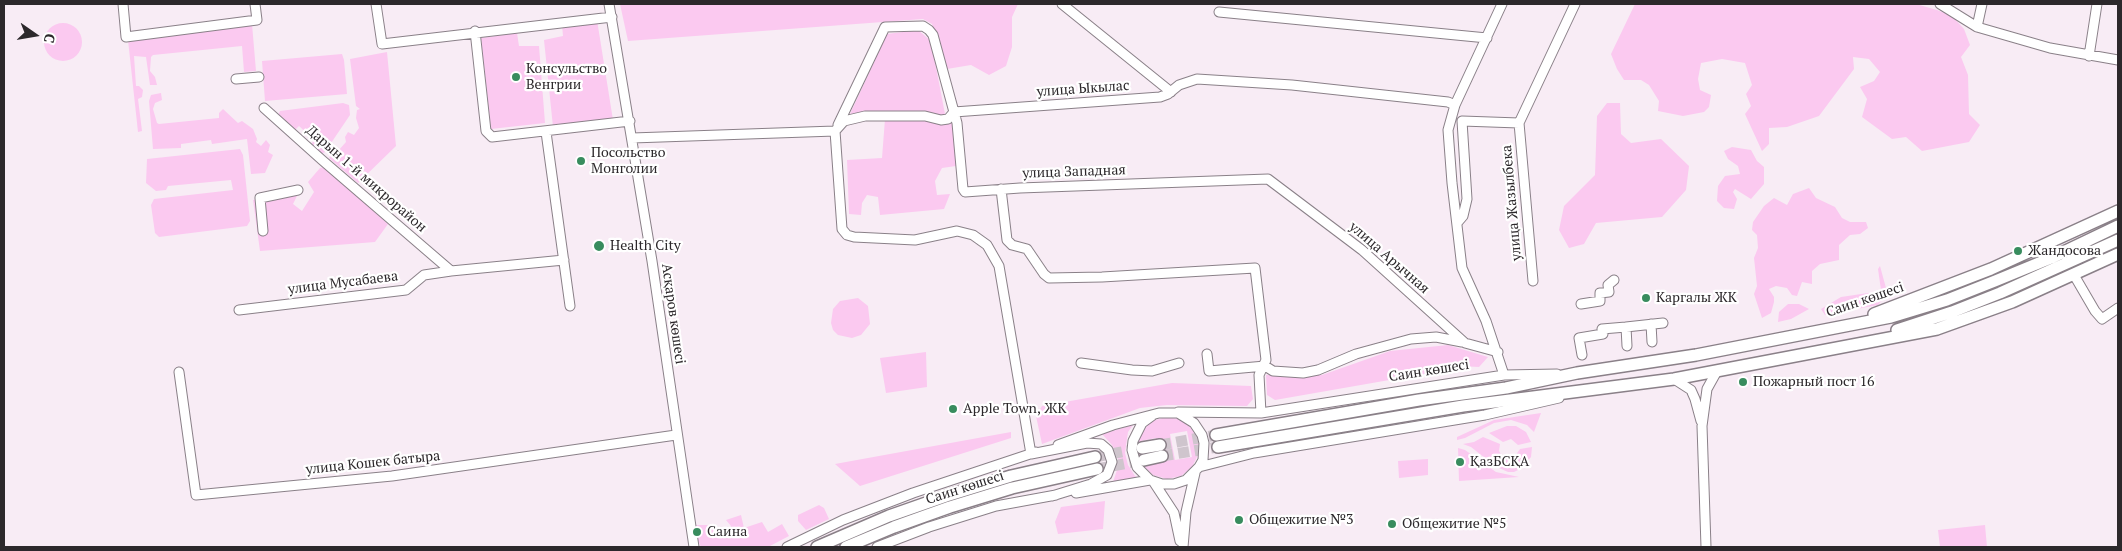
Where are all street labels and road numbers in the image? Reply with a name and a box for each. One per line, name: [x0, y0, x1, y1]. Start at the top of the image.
street label: улица Ыкылас: [1036, 77, 1130, 101]
street label: Дарын 1-й микрорайон: [302, 122, 430, 236]
street label: улица Жазылбека: [1499, 144, 1525, 262]
street label: улица Западная: [1022, 162, 1126, 182]
street label: улица Арычная: [1345, 219, 1433, 297]
street label: Асқаров көшесі: [658, 263, 688, 365]
street label: улица Мусабаева: [287, 268, 399, 298]
street label: Саин көшесі: [1824, 279, 1906, 321]
street label: Саин көшесі: [1388, 356, 1470, 386]
street label: улица Кошек батыра: [305, 448, 441, 478]
street label: Саин көшесі: [924, 467, 1006, 509]

